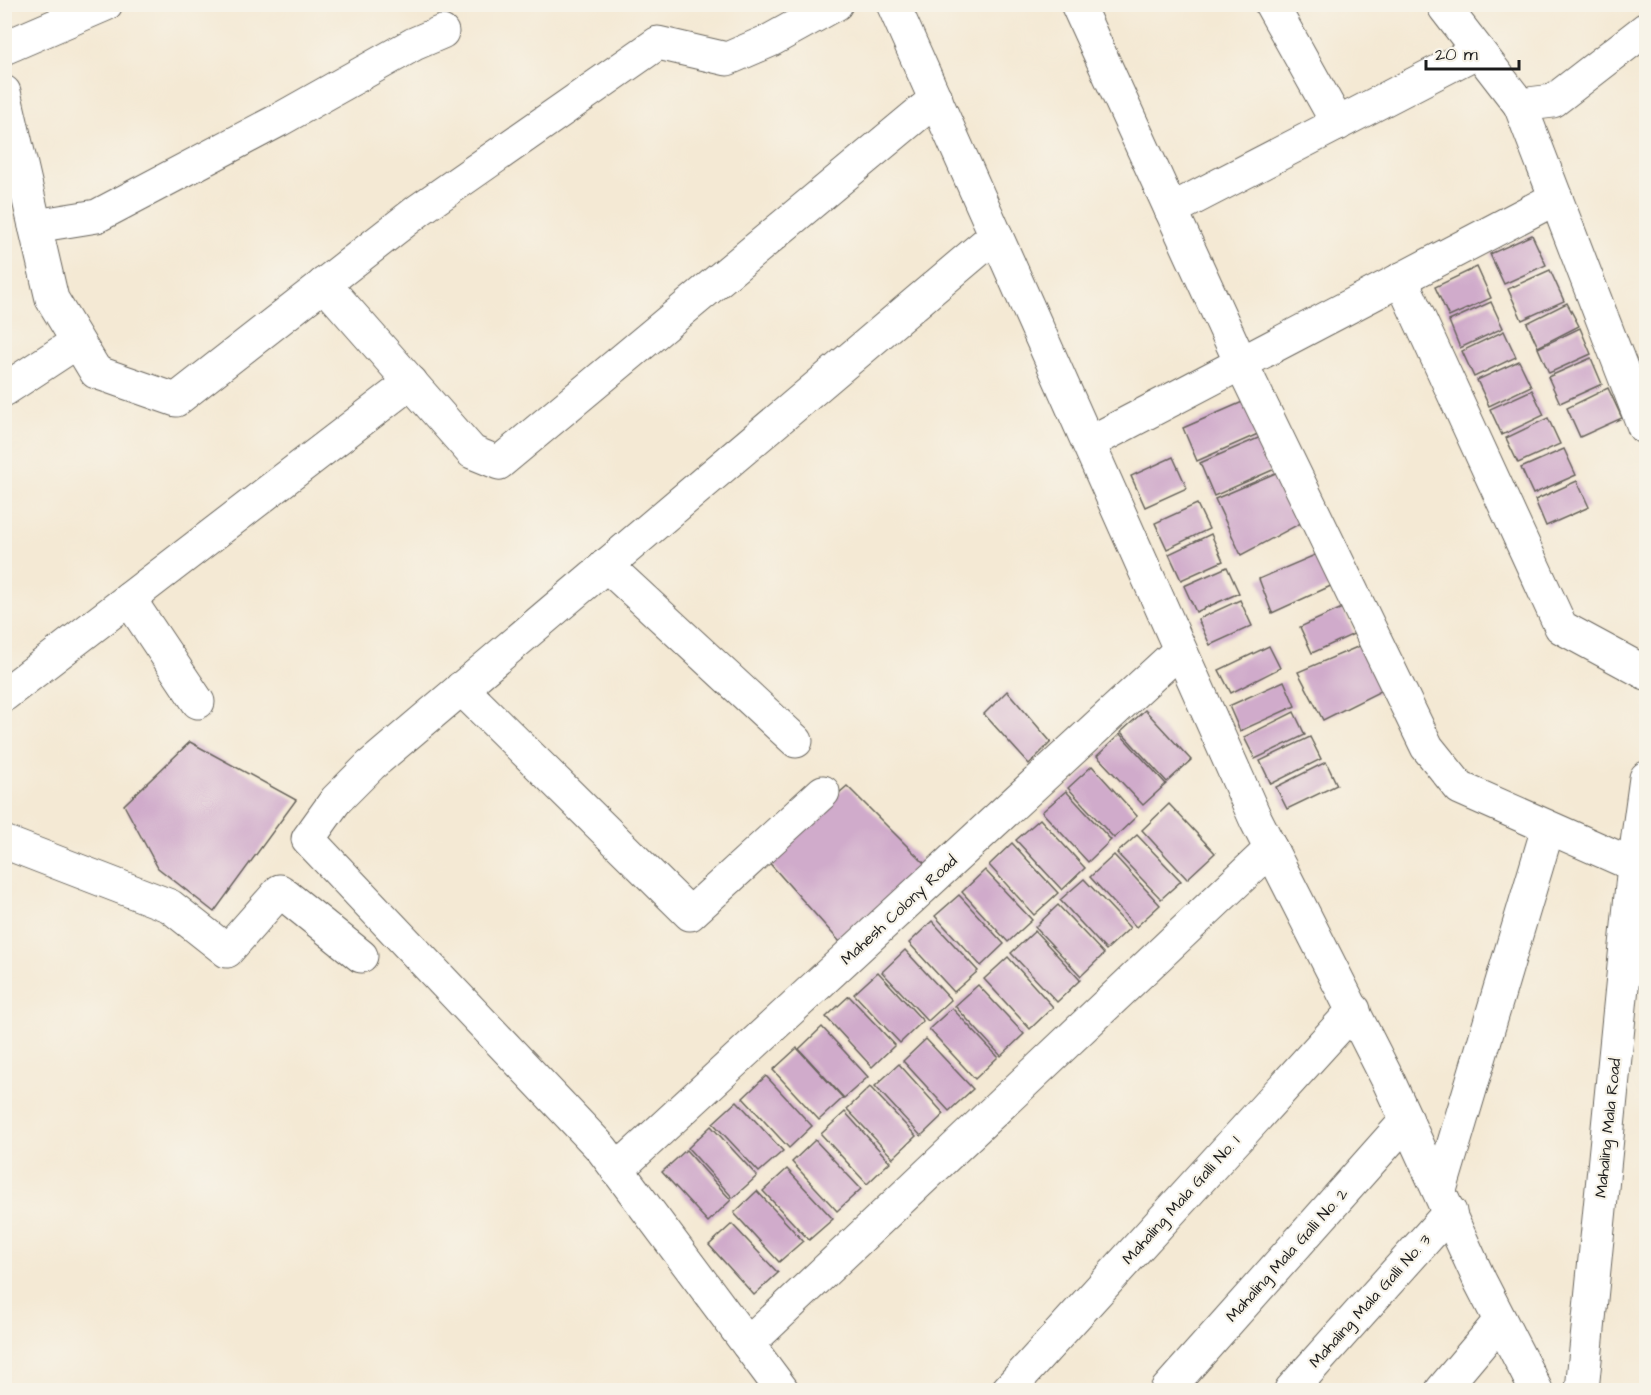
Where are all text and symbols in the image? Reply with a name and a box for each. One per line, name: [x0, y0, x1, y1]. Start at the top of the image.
scale bar: [1426, 33, 1519, 71]
text: 20 m: [1435, 42, 1478, 67]
street label: Mahesh Colony Road: [836, 850, 963, 971]
street label: Mahaling Mala Road: [1590, 1057, 1627, 1199]
street label: Mahaling Mala Galli No. 1: [1117, 1131, 1246, 1270]
street label: Mahaling Mala Galli No. 2: [1221, 1183, 1354, 1327]
street label: Mahaling Mala Galli No. 3: [1304, 1230, 1437, 1373]

